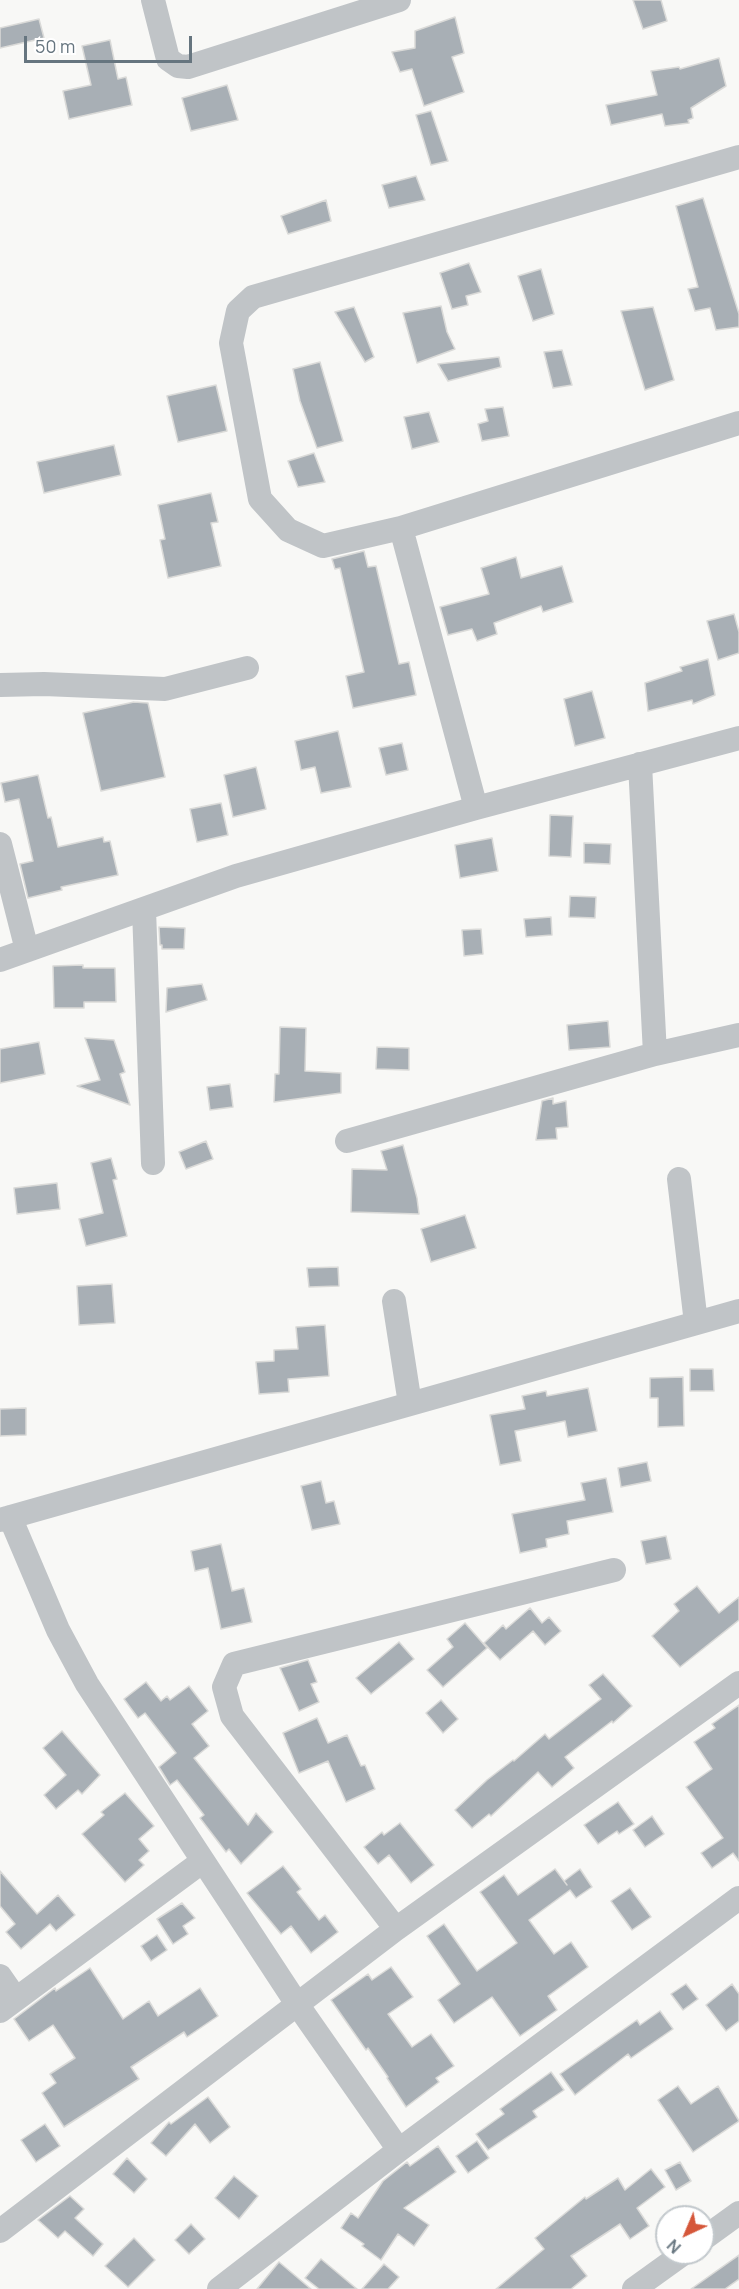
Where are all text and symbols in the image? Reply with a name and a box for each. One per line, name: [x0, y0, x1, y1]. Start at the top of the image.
scale bar: [27, 24, 195, 62]
text: 50 m: [35, 34, 75, 58]
north arrow: [655, 2205, 715, 2265]
text: N: [662, 2235, 686, 2258]

